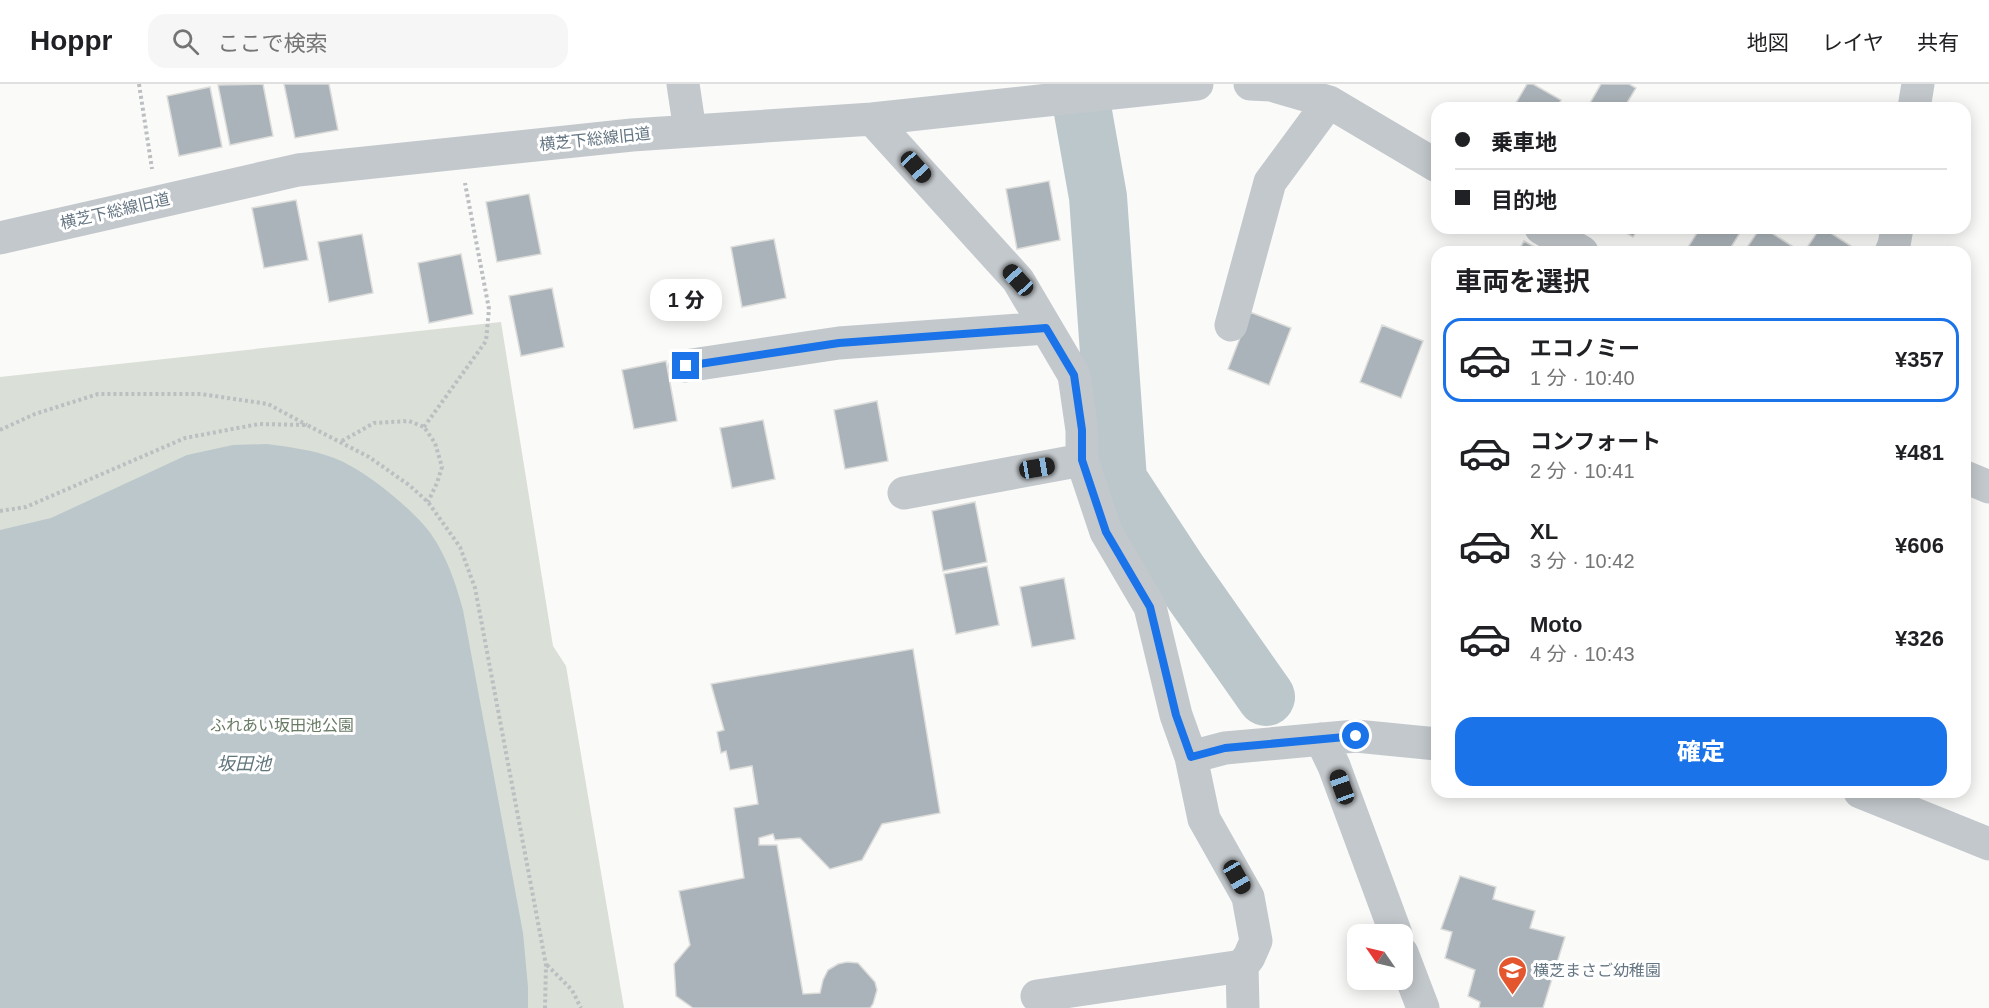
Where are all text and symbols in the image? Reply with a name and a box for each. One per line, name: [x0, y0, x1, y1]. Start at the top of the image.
search box: [148, 14, 568, 68]
text: Hoppr: [30, 25, 112, 56]
icon: search: [169, 25, 202, 58]
text: ここで検索: [217, 31, 327, 56]
text: 地図: [1747, 31, 1789, 54]
text: レイヤ: [1822, 31, 1884, 54]
text: 共有: [1917, 31, 1959, 54]
street label: 横芝下総線旧道: [538, 125, 652, 153]
text: 乗車地: [1491, 130, 1557, 155]
car: [897, 148, 935, 186]
text: 目的地: [1491, 188, 1557, 213]
street label: 横芝下総線旧道: [59, 190, 171, 232]
car: [999, 261, 1037, 299]
text: 車両を選択: [1455, 267, 1590, 297]
callout: 1 分: [650, 279, 722, 321]
text: 1 分: [668, 289, 704, 311]
icon: car: [1458, 333, 1512, 387]
text: エコノミー: [1530, 336, 1640, 361]
text: ¥357: [1895, 347, 1944, 372]
route end: [672, 352, 699, 379]
text: 1 分 · 10:40: [1530, 367, 1635, 389]
icon: car: [1458, 426, 1512, 480]
text: コンフォート: [1530, 429, 1661, 454]
text: ¥481: [1895, 440, 1944, 465]
car: [1018, 456, 1056, 480]
text: 2 分 · 10:41: [1530, 460, 1635, 482]
icon: car: [1458, 519, 1512, 573]
text: XL: [1530, 519, 1558, 544]
text: ¥606: [1895, 533, 1944, 558]
text: 3 分 · 10:42: [1530, 550, 1635, 572]
icon: car: [1458, 612, 1512, 666]
text: Moto: [1530, 612, 1583, 637]
text: ¥326: [1895, 626, 1944, 651]
text: 4 分 · 10:43: [1530, 643, 1635, 665]
park label: ふれあい坂田池公園: [210, 717, 354, 734]
button: 確定: [1455, 717, 1947, 786]
route start: [1342, 722, 1369, 749]
water label: 坂田池: [217, 754, 273, 774]
car: [1327, 767, 1357, 807]
car: [1220, 857, 1254, 897]
north arrow: [1347, 924, 1413, 990]
map controls: [1347, 924, 1413, 990]
school or university icon: 横芝まさご幼稚園: [1496, 954, 1528, 996]
place label: 横芝まさご幼稚園: [1533, 962, 1661, 979]

